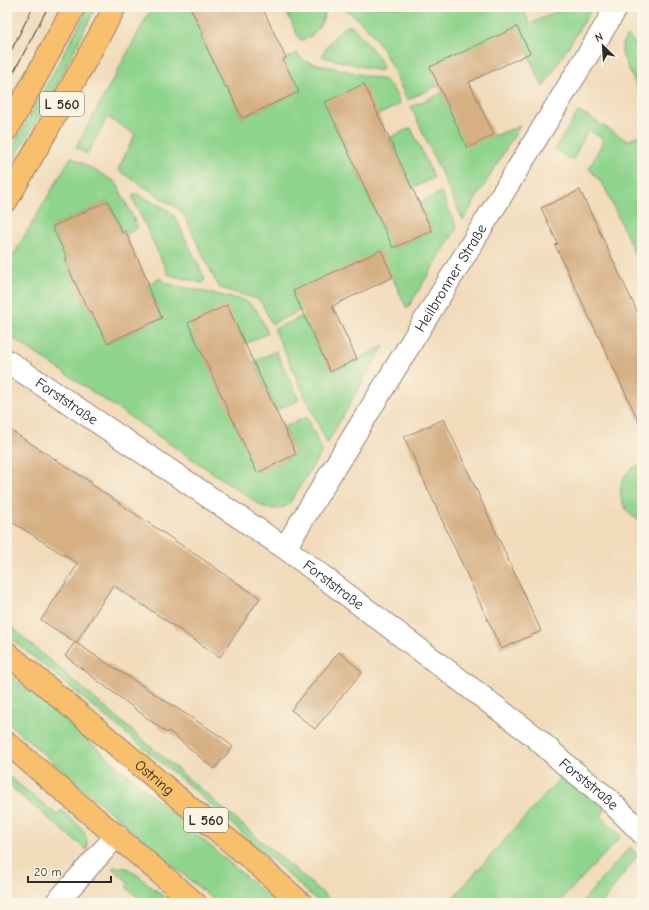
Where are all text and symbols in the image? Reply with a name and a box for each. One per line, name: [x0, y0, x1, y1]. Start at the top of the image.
north arrow: [583, 26, 623, 66]
text: N: [593, 30, 605, 45]
road number: L 560: [40, 92, 84, 116]
street label: Heilbronner Straße: [411, 220, 491, 335]
street label: Forststraße: [32, 374, 102, 429]
street label: Forststraße: [300, 556, 368, 614]
street label: Forststraße: [555, 754, 623, 814]
street label: Ostring: [131, 756, 178, 799]
road number: L 560: [184, 808, 228, 832]
scale bar: [28, 858, 111, 884]
text: 20 m: [34, 865, 62, 879]

